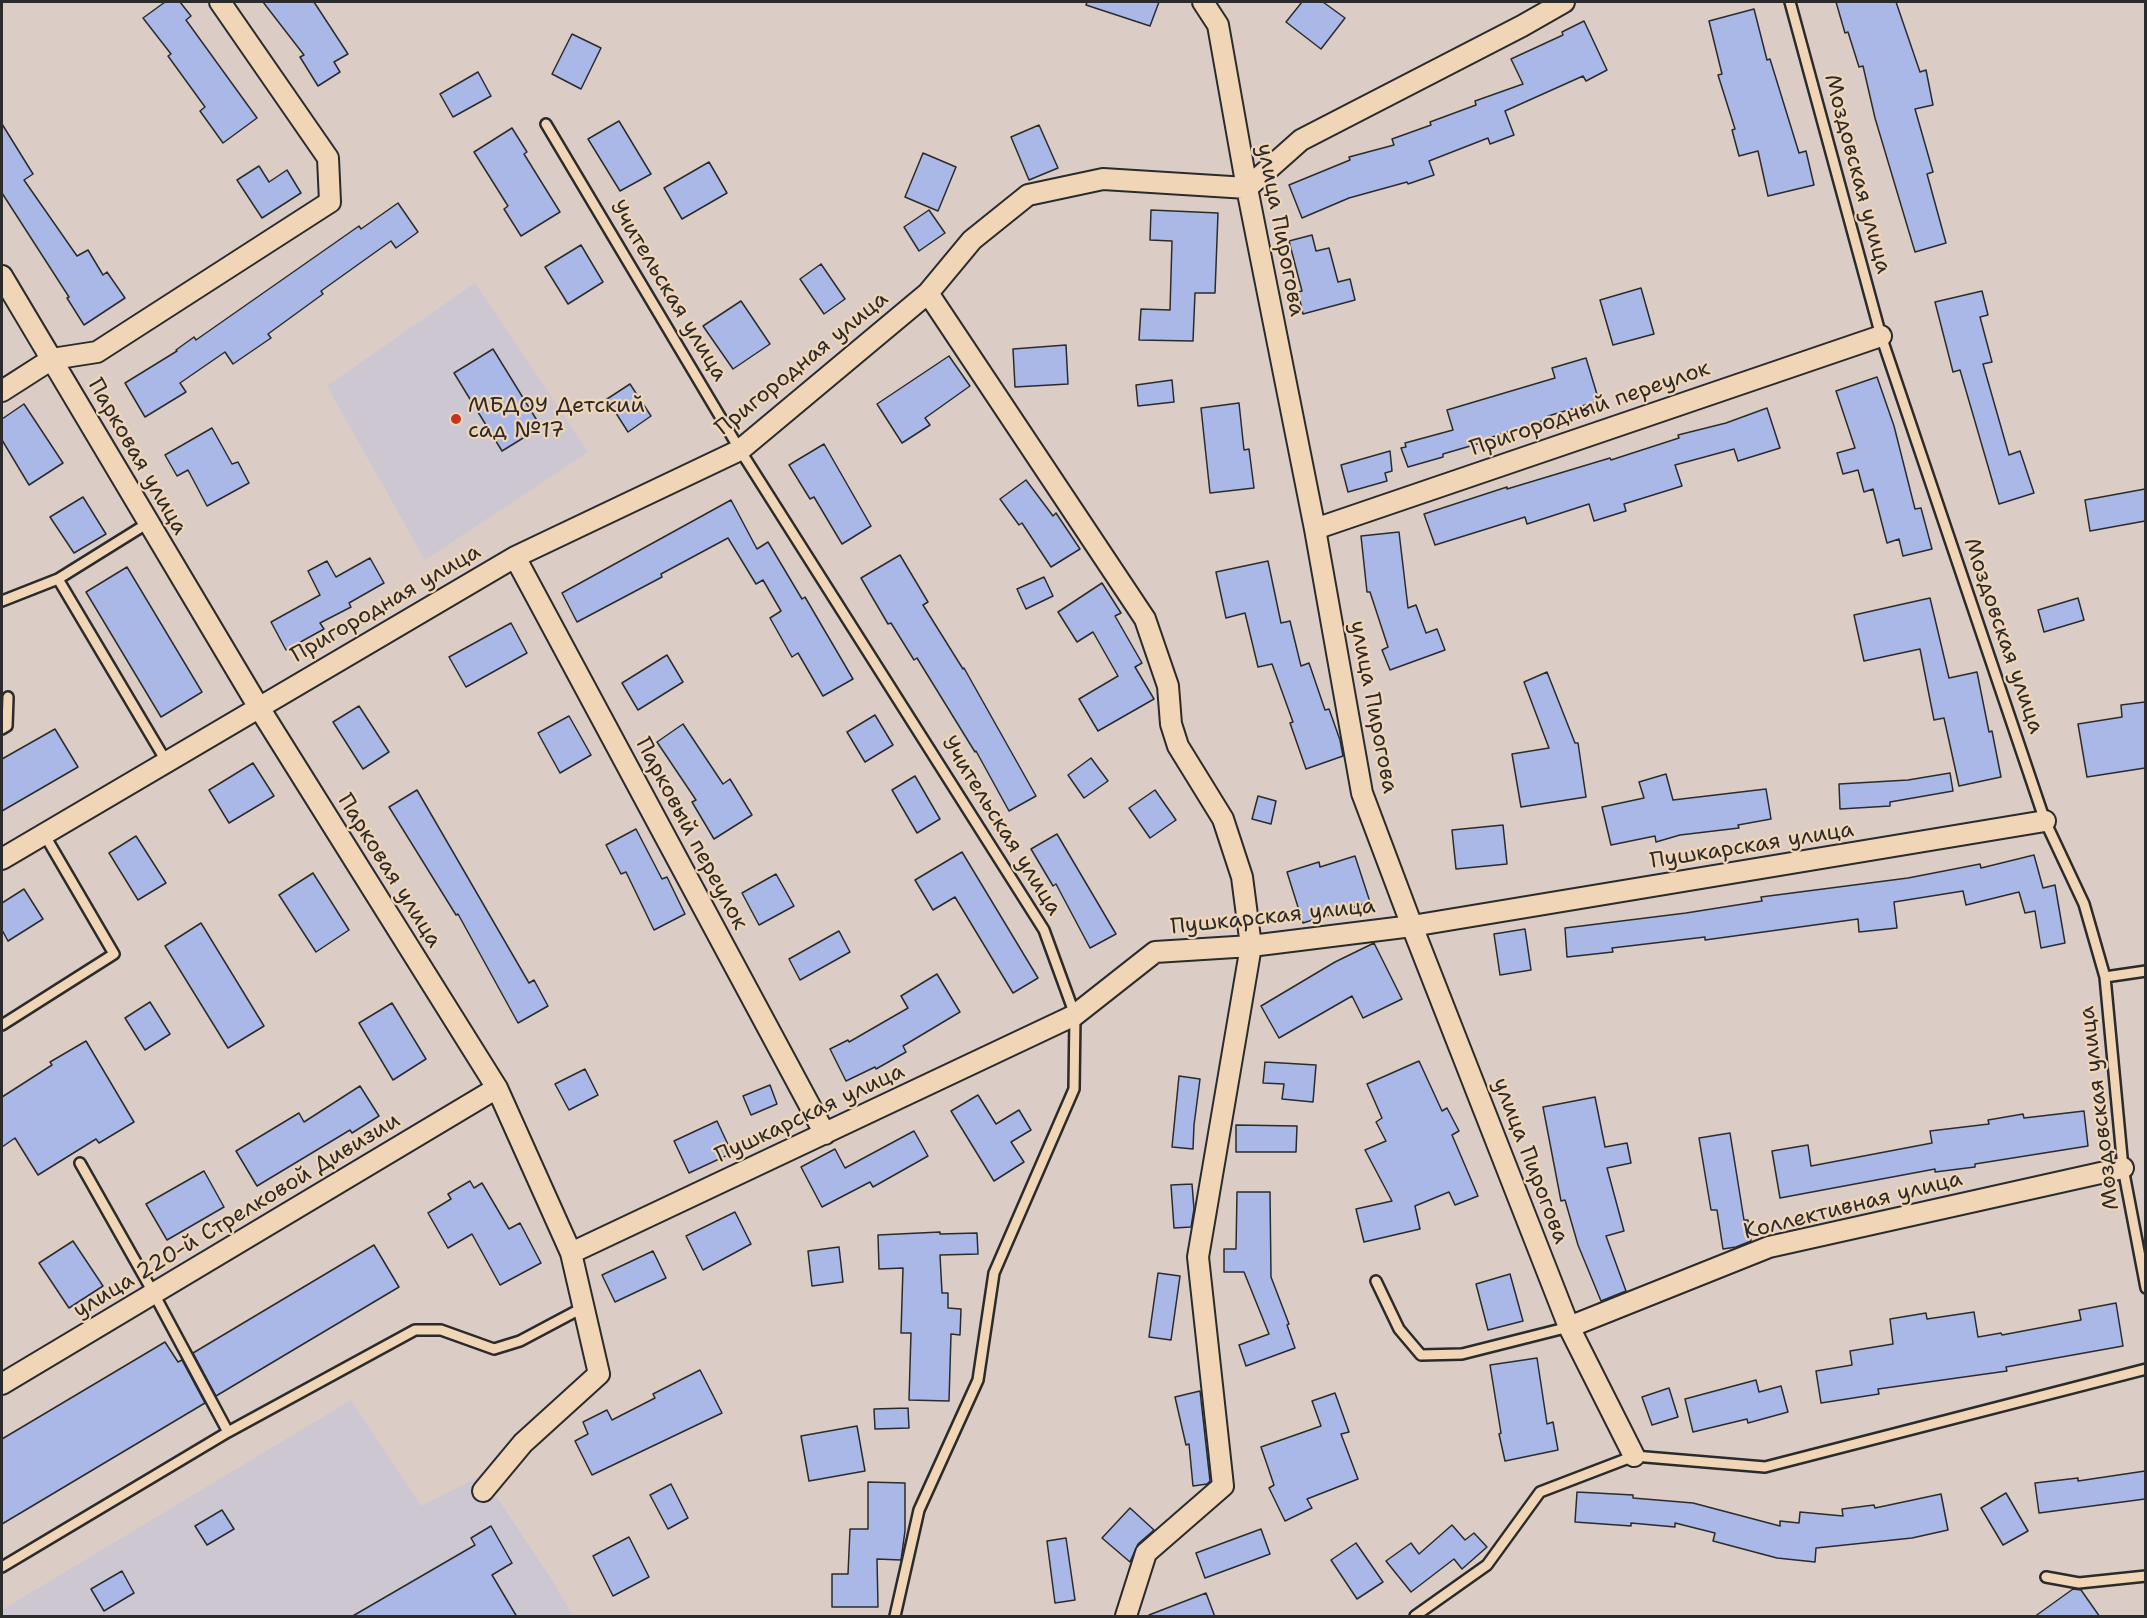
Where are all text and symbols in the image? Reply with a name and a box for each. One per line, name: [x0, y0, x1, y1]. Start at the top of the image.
street label: Моздовская улица: [1818, 71, 1896, 277]
street label: улица Пирогова: [1250, 141, 1310, 319]
street label: Учительская улица: [604, 196, 732, 386]
street label: Пригородная улица: [710, 286, 894, 442]
street label: Пригородный переулок: [1466, 355, 1714, 463]
street label: Парковая улица: [82, 374, 192, 540]
place label: МБДОУ Детский сад №17: [468, 393, 645, 445]
marker: МБДОУ Детский сад №17: [449, 412, 463, 426]
street label: Моздовская улица: [1957, 535, 2049, 737]
street label: Пригородная улица: [286, 539, 486, 669]
street label: улица Пирогова: [1343, 618, 1403, 796]
street label: Учительская улица: [935, 732, 1067, 920]
street label: Парковый переулок: [629, 733, 753, 935]
street label: Парковая улица: [331, 789, 447, 953]
street label: Пушкарская улица: [1648, 817, 1856, 875]
street label: Пушкарская улица: [1169, 893, 1377, 941]
street label: Моздовская улица: [2074, 1005, 2126, 1211]
street label: Пушкарская улица: [711, 1059, 909, 1169]
street label: улица Пирогова: [1486, 1074, 1574, 1248]
street label: улица 220-й Стрелковой Дивизии: [69, 1108, 405, 1324]
street label: Коллективная улица: [1741, 1166, 1965, 1246]

